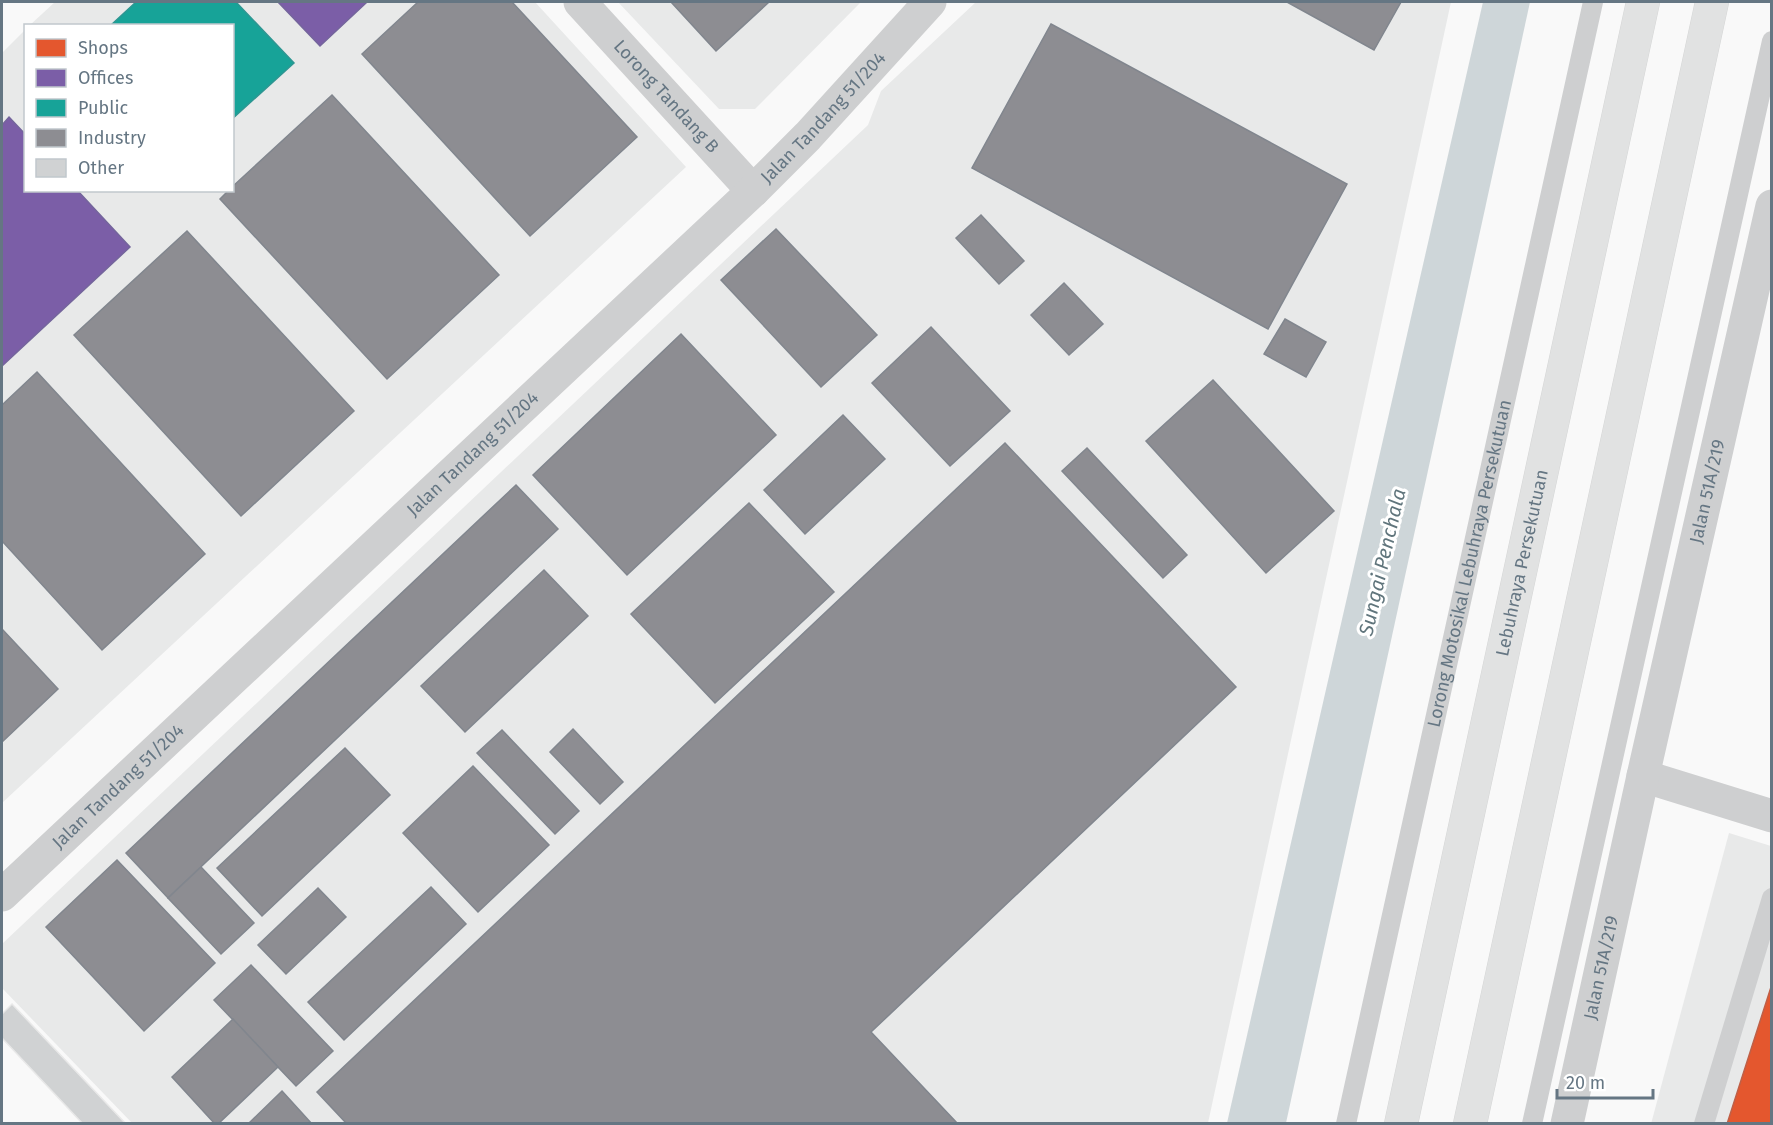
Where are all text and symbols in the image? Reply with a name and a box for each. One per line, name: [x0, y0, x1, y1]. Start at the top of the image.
legend: [24, 24, 234, 192]
street label: Lorong Tandang B: [609, 35, 724, 158]
text: Shops: [78, 37, 128, 59]
street label: Jalan Tandang 51/204: [756, 47, 891, 188]
text: Offices: [78, 67, 133, 89]
text: Public: [78, 97, 128, 119]
text: Industry: [78, 127, 146, 149]
text: Other: [78, 157, 124, 179]
street label: Jalan Tandang 51/204: [402, 387, 543, 521]
street label: Lorong Motosikal Lebuhraya Persekutuan: [1423, 398, 1516, 729]
street label: Jalan 51A/219: [1685, 437, 1730, 546]
street label: Lebuhraya Persekutuan: [1491, 467, 1553, 658]
water label: Sungai Penchala: [1353, 486, 1411, 639]
street label: Jalan Tandang 51/204: [48, 719, 189, 853]
street label: Jalan 51A/219: [1579, 914, 1623, 1022]
scale bar: [1557, 1062, 1653, 1100]
text: 20 m: [1566, 1072, 1605, 1094]

